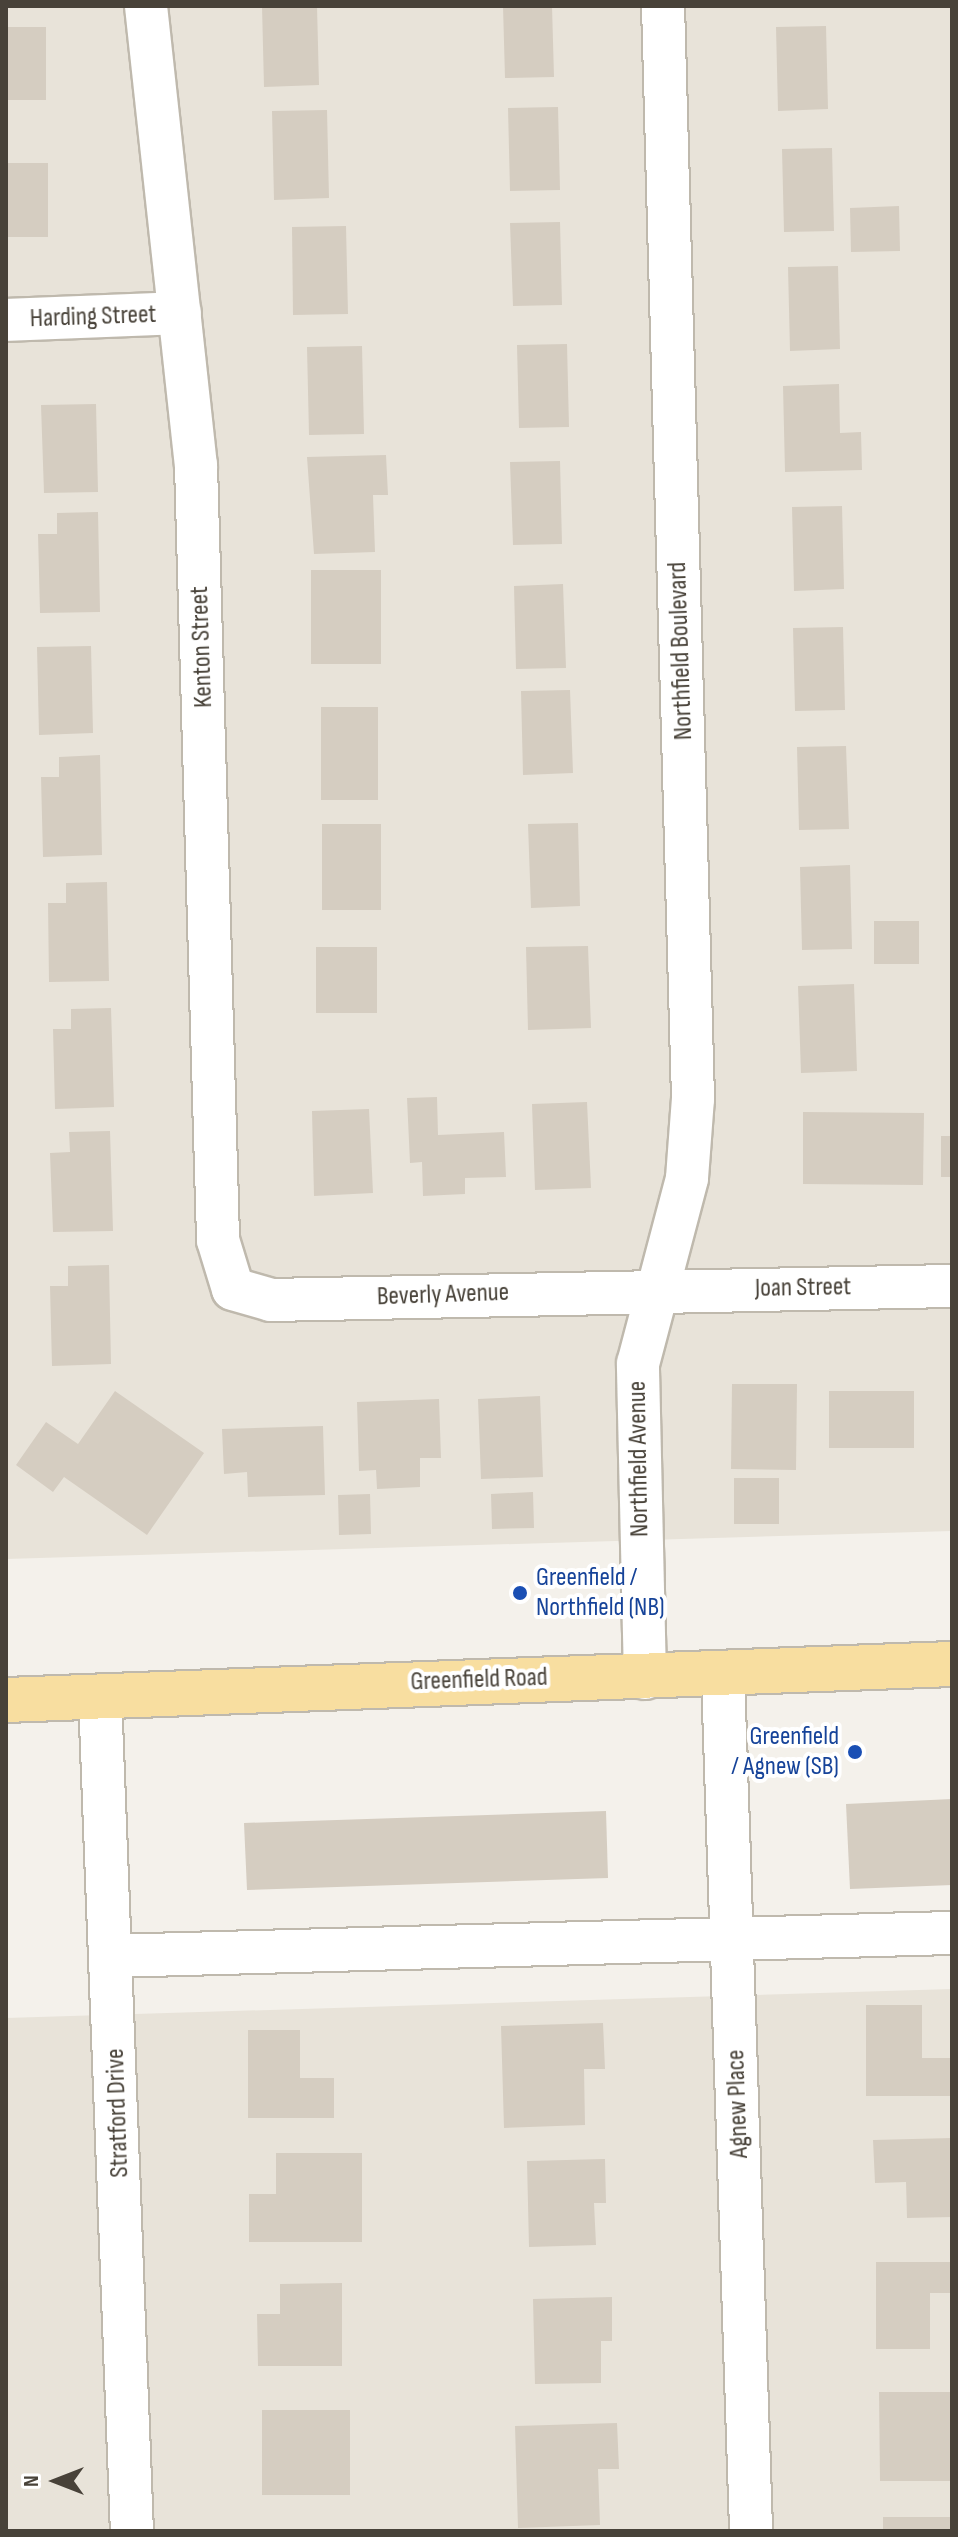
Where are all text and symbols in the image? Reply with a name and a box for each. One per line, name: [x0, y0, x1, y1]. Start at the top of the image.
street label: Harding Street: [29, 299, 157, 335]
street label: Northfield Boulevard: [662, 561, 700, 741]
street label: Kenton Street: [184, 586, 220, 708]
street label: Joan Street: [755, 1272, 851, 1304]
street label: Beverly Avenue: [376, 1277, 510, 1313]
street label: Northfield Avenue: [622, 1381, 656, 1537]
place label: Greenfield / Northfield (NB): [536, 1562, 665, 1624]
marker: Greenfield / Northfield (NB): [511, 1584, 529, 1602]
street label: Greenfield Road: [410, 1662, 548, 1698]
place label: Greenfield / Agnew (SB): [731, 1721, 839, 1782]
marker: Greenfield / Agnew (SB): [846, 1743, 864, 1761]
street label: Stratford Drive: [100, 2048, 136, 2178]
street label: Agnew Place: [721, 2049, 755, 2159]
north arrow: [16, 2441, 96, 2521]
text: N: [18, 2475, 45, 2487]

